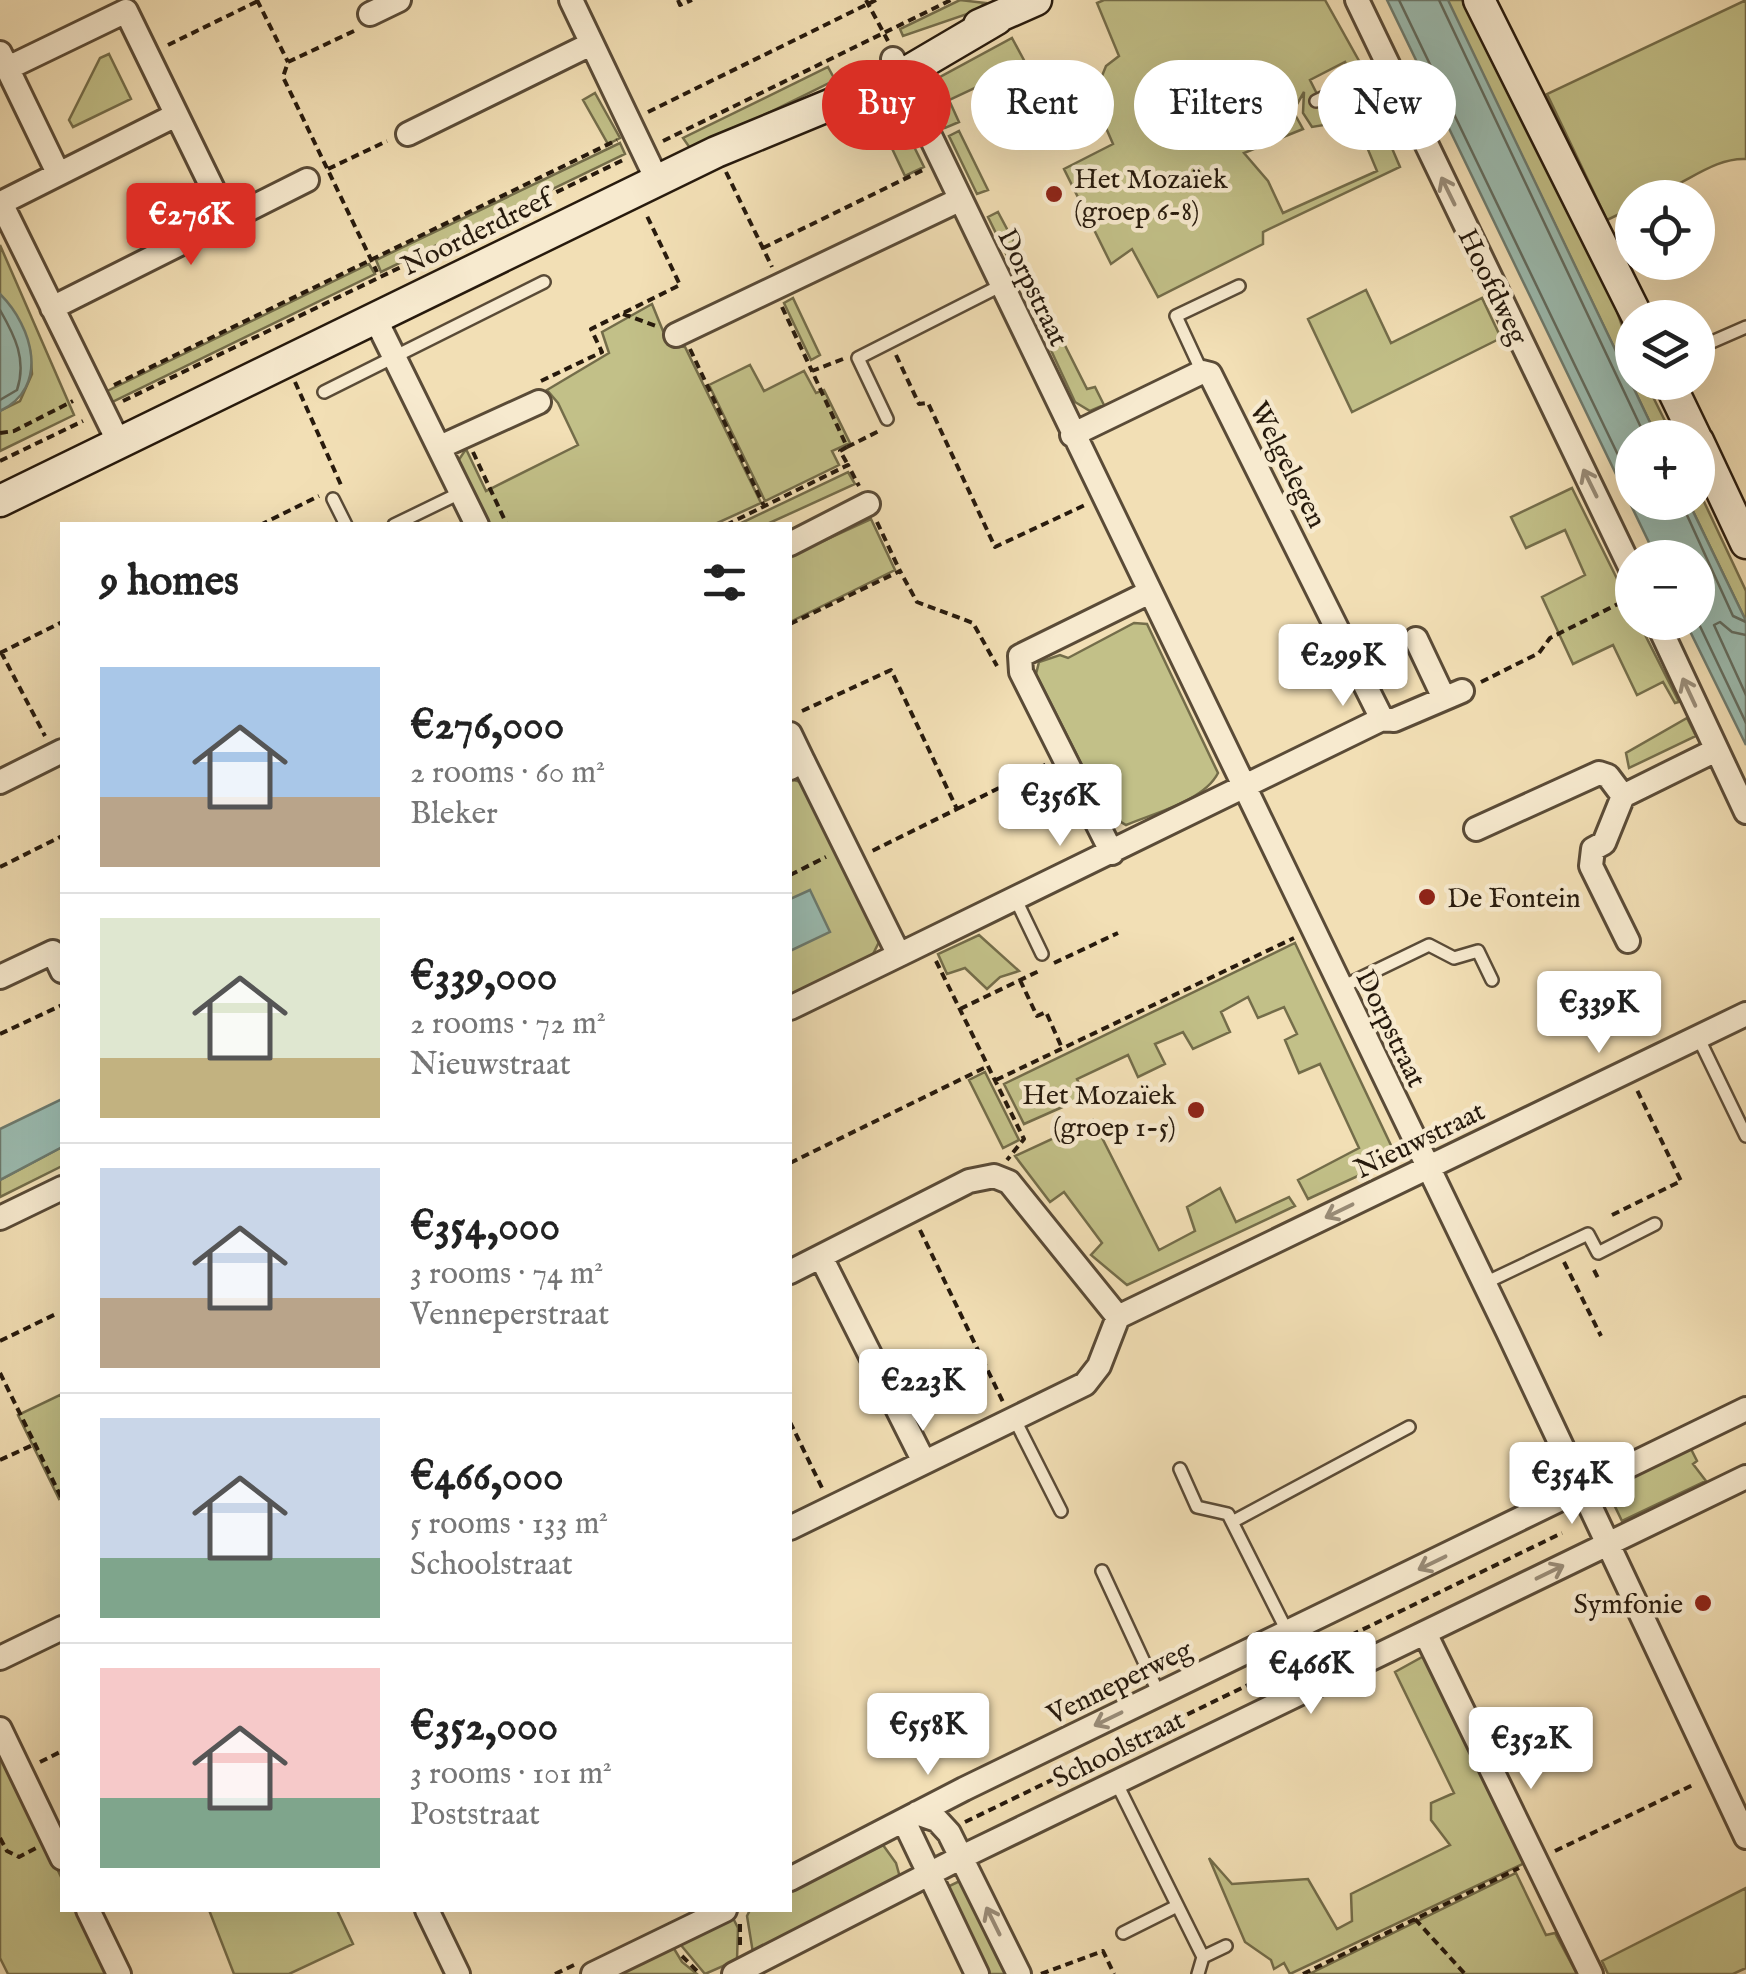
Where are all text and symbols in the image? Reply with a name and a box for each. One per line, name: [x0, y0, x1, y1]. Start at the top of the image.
chip: Buy: [822, 60, 951, 150]
chip: Rent: [971, 60, 1114, 150]
chip: Filters: [1134, 60, 1298, 150]
chip: New: [1318, 60, 1456, 150]
place label: Het Mozaïek (groep 6-8): [1074, 163, 1229, 230]
one-way arrow: [1438, 176, 1457, 206]
street label: Noorderdreef: [396, 180, 562, 285]
map controls: [1615, 180, 1715, 640]
button: locate: [1615, 180, 1715, 280]
pin: €276K: [121, 183, 261, 268]
marker: Het Mozaïek (groep 6-8): [1043, 183, 1065, 205]
text: €276K: [148, 195, 234, 236]
street label: Hoofdweg: [1449, 223, 1535, 352]
street label: Dorpstraat: [988, 224, 1075, 353]
button: layers: [1615, 300, 1715, 400]
street label: Welgelegen: [1240, 396, 1334, 534]
button: +: [1615, 420, 1715, 520]
one-way arrow: [1580, 469, 1599, 498]
button: −: [1615, 540, 1715, 640]
icon: filters: [697, 555, 752, 610]
text: 9 homes: [100, 556, 239, 609]
pin: €299K: [1273, 624, 1413, 709]
text: €299K: [1301, 636, 1385, 677]
one-way arrow: [1679, 678, 1698, 708]
text: €276,000: [410, 700, 564, 753]
icon: home: [180, 707, 300, 827]
text: 2 rooms · 60 m²: [410, 753, 605, 794]
pin: €356K: [990, 764, 1130, 849]
text: €356K: [1021, 776, 1099, 817]
text: Bleker: [410, 794, 498, 835]
place label: De Fontein: [1447, 882, 1581, 917]
marker: De Fontein: [1416, 886, 1438, 908]
text: €339,000: [410, 951, 557, 1004]
icon: home: [180, 958, 300, 1078]
street label: Dorpstraat: [1346, 965, 1433, 1094]
pin: €339K: [1529, 971, 1669, 1056]
text: €339K: [1559, 983, 1639, 1024]
text: 2 rooms · 72 m²: [410, 1004, 606, 1045]
text: Nieuwstraat: [410, 1045, 571, 1086]
place label: Het Mozaïek (groep 1-5): [1022, 1079, 1177, 1146]
street label: Nieuwstraat: [1349, 1095, 1491, 1188]
marker: Het Mozaïek (groep 1-5): [1185, 1099, 1207, 1121]
text: €354,000: [410, 1201, 560, 1254]
one-way arrow: [1324, 1203, 1354, 1222]
icon: home: [180, 1208, 300, 1328]
text: 3 rooms · 74 m²: [410, 1254, 603, 1295]
text: Venneperstraat: [410, 1295, 609, 1336]
pin: €223K: [853, 1349, 993, 1434]
text: €223K: [881, 1361, 965, 1402]
pin: €354K: [1502, 1442, 1642, 1527]
text: €466,000: [410, 1451, 564, 1504]
text: €354K: [1532, 1454, 1612, 1495]
icon: home: [180, 1458, 300, 1578]
text: 5 rooms · 133 m²: [410, 1504, 608, 1545]
text: Schoolstraat: [410, 1545, 573, 1586]
one-way arrow: [1418, 1554, 1448, 1573]
one-way arrow: [1534, 1561, 1564, 1580]
place label: Symfonie: [1573, 1588, 1683, 1623]
marker: Symfonie: [1692, 1592, 1714, 1614]
pin: €466K: [1241, 1632, 1381, 1717]
street label: Venneperweg: [1041, 1633, 1199, 1734]
text: €466K: [1269, 1644, 1353, 1685]
pin: €558K: [858, 1693, 998, 1778]
text: €352,000: [410, 1701, 558, 1754]
street label: Schoolstraat: [1047, 1703, 1191, 1797]
text: €558K: [889, 1705, 967, 1746]
pin: €352K: [1461, 1707, 1601, 1792]
icon: home: [180, 1708, 300, 1828]
one-way arrow: [1094, 1711, 1124, 1730]
text: €352K: [1491, 1719, 1571, 1760]
text: 3 rooms · 101 m²: [410, 1754, 612, 1795]
text: Poststraat: [410, 1795, 540, 1836]
one-way arrow: [983, 1907, 1002, 1937]

